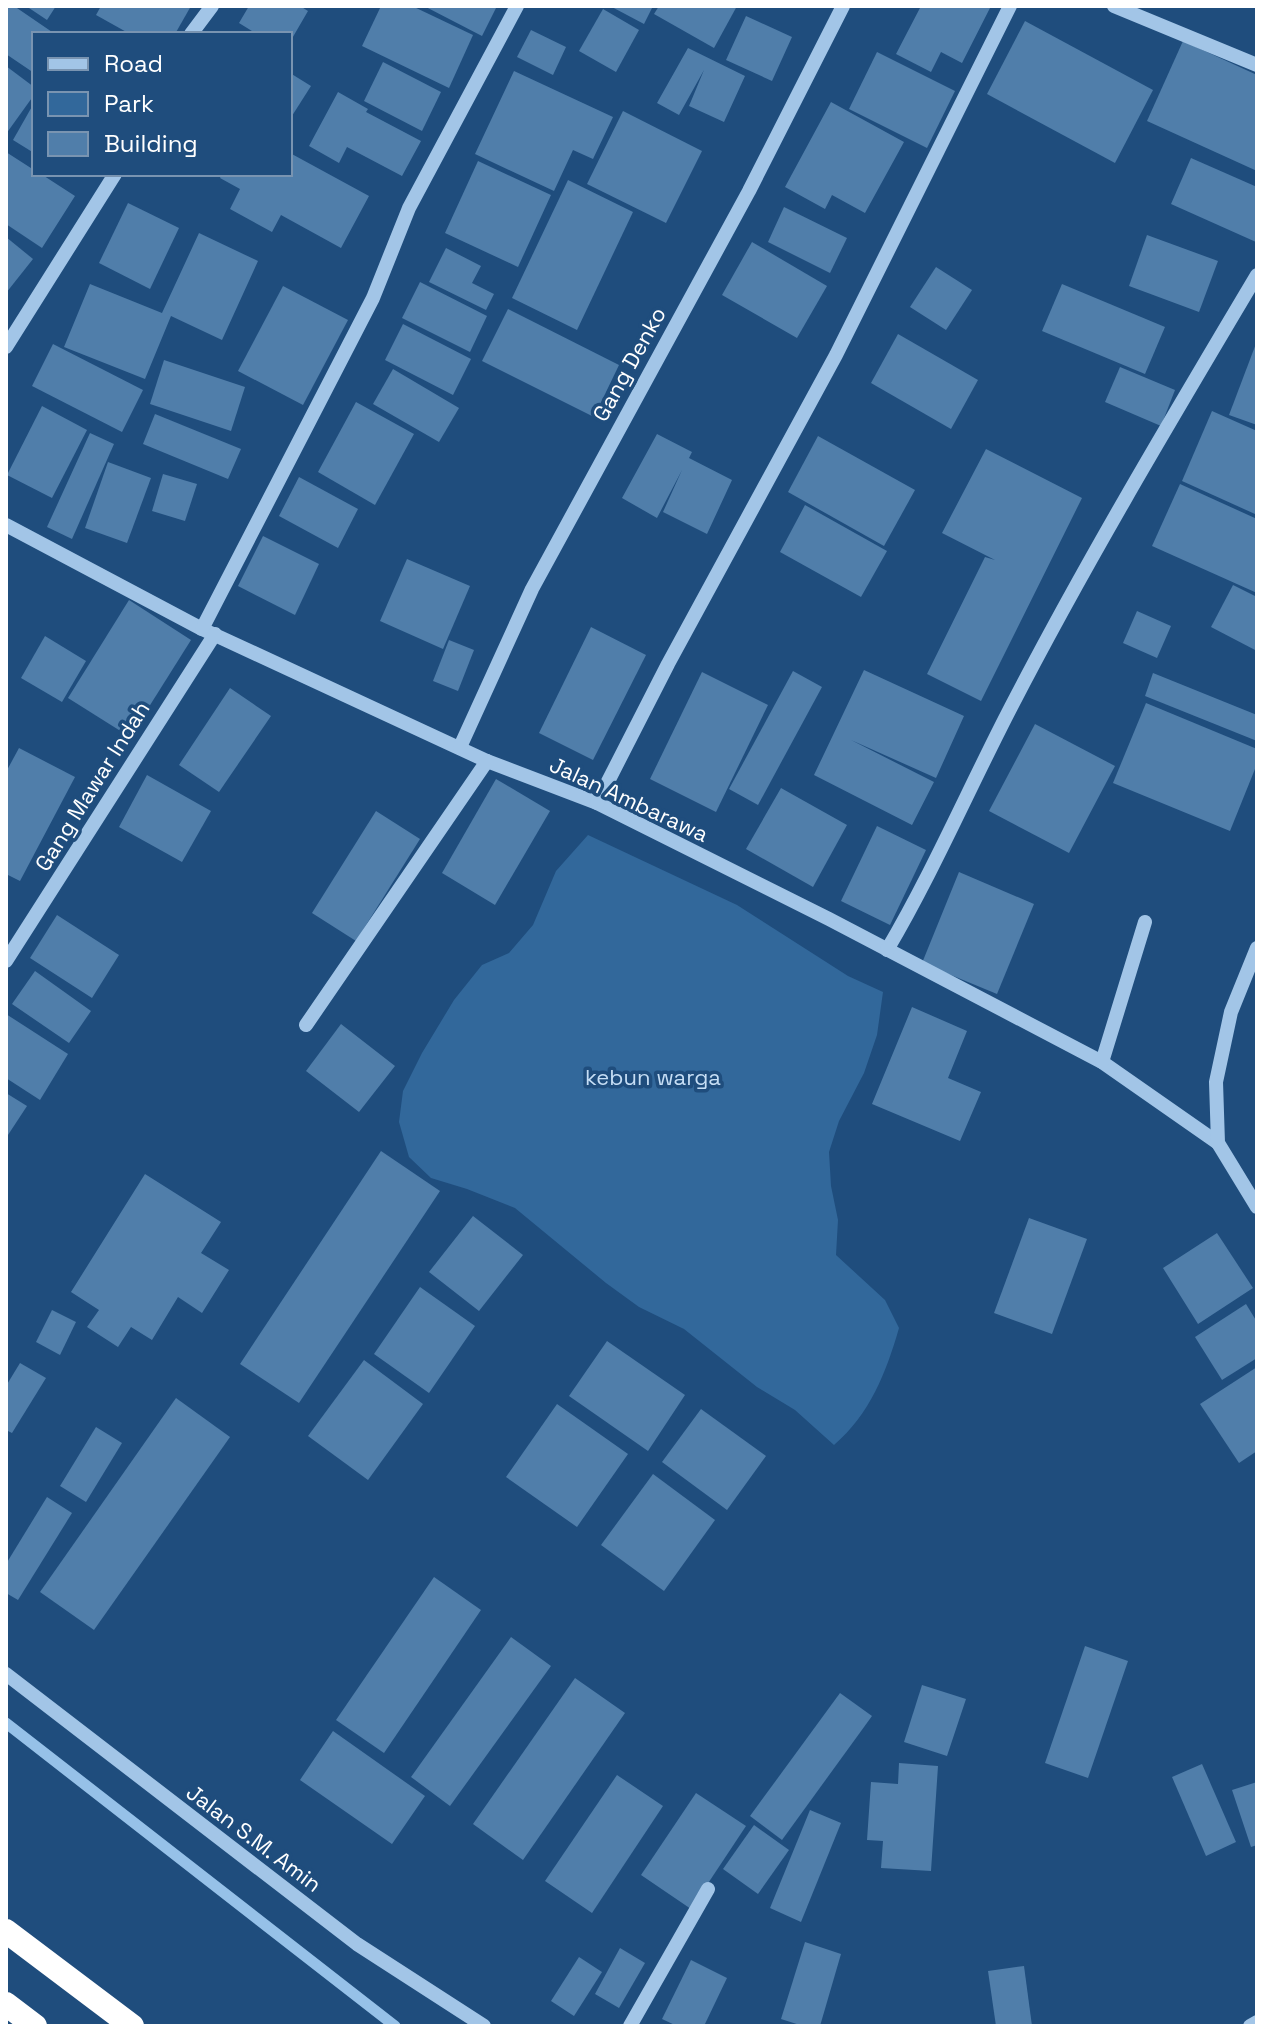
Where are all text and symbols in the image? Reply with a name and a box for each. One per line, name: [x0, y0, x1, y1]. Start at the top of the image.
legend: [32, 32, 292, 176]
text: Road: [104, 48, 163, 79]
text: Park: [104, 88, 154, 119]
text: Building: [104, 128, 198, 159]
street label: Gang Denko: [586, 302, 672, 426]
street label: Gang Mawar Indah: [28, 696, 156, 876]
street label: Jalan Ambarawa: [545, 750, 713, 848]
park label: kebun warga: [585, 1063, 721, 1091]
street label: Jalan S.M. Amin: [181, 1778, 327, 1898]

